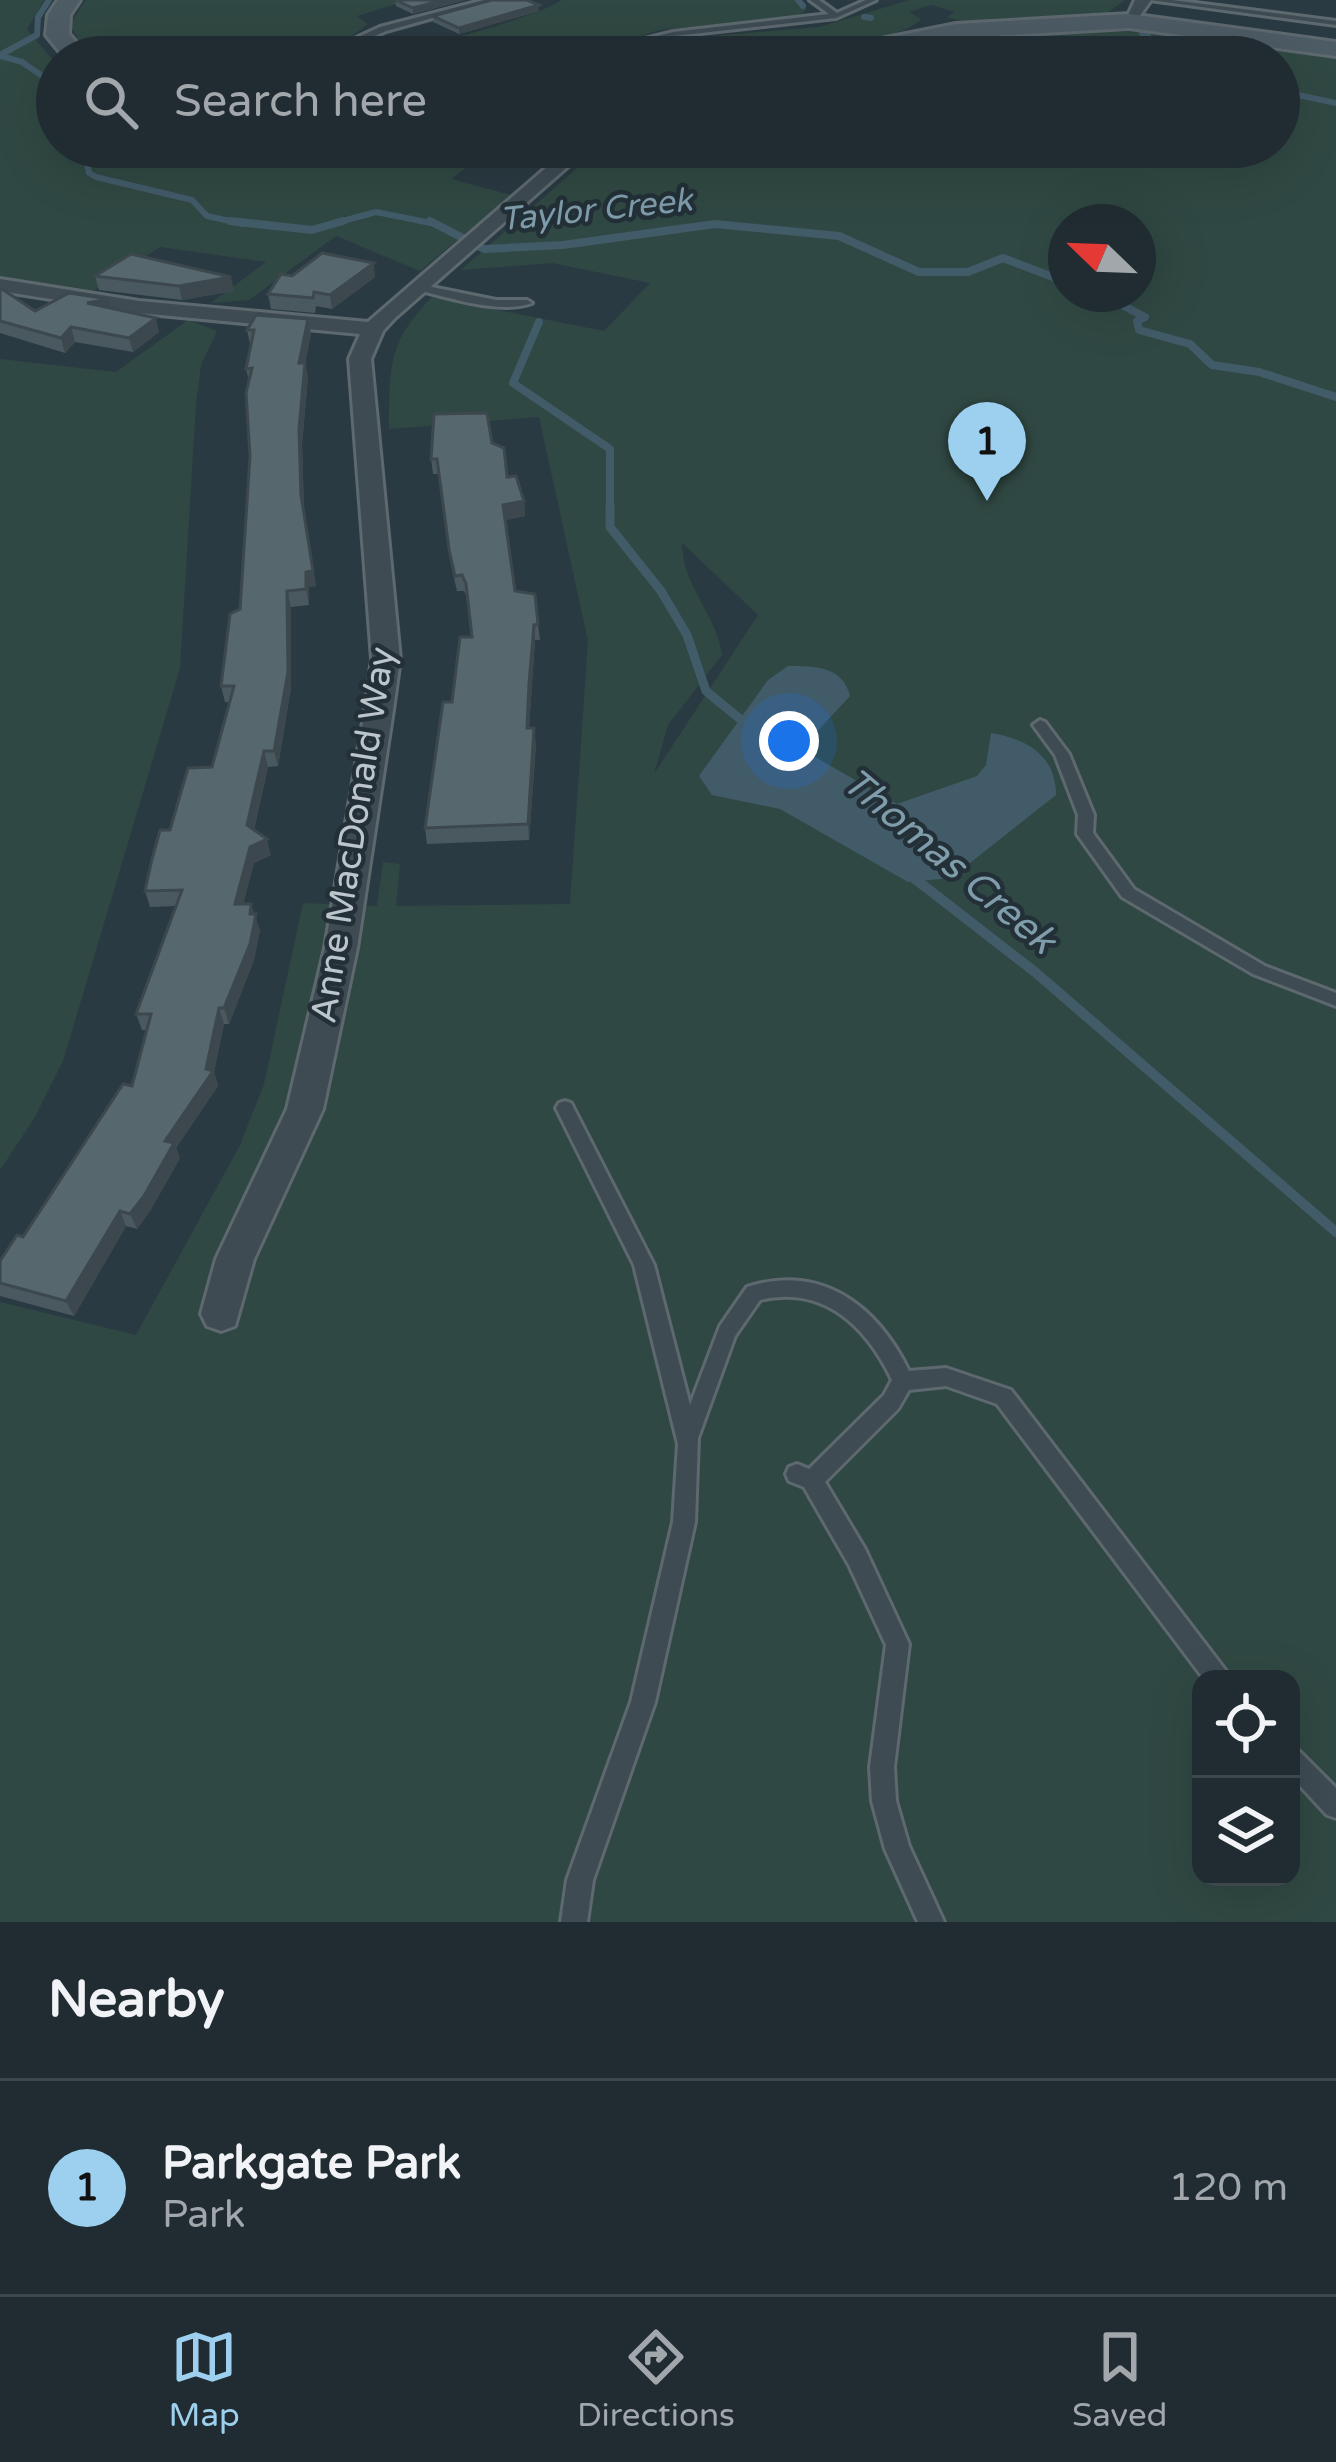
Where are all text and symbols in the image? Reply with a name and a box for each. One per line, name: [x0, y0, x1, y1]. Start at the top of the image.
search box: [36, 36, 1300, 168]
icon: search: [78, 69, 144, 135]
text: Search here: [174, 75, 427, 129]
water label: Taylor Creek: [498, 180, 696, 239]
north arrow: [1048, 204, 1156, 312]
pin: 1: [948, 402, 1026, 501]
street label: Anne MacDonald Way: [302, 644, 404, 1026]
your location: [759, 711, 819, 771]
water label: Thomas Creek: [833, 758, 1067, 966]
map controls: [1192, 1670, 1300, 1886]
button: locate: [1192, 1670, 1300, 1778]
button: layers: [1192, 1778, 1300, 1886]
text: Nearby: [48, 1969, 225, 2031]
text: Parkgate Park: [162, 2137, 461, 2191]
text: 1: [75, 2164, 99, 2211]
text: 120 m: [1169, 2164, 1288, 2211]
text: Park: [162, 2191, 245, 2238]
tab: Map: [169, 2324, 240, 2435]
tab: Directions: [577, 2324, 735, 2435]
tab: Saved: [1072, 2324, 1167, 2435]

